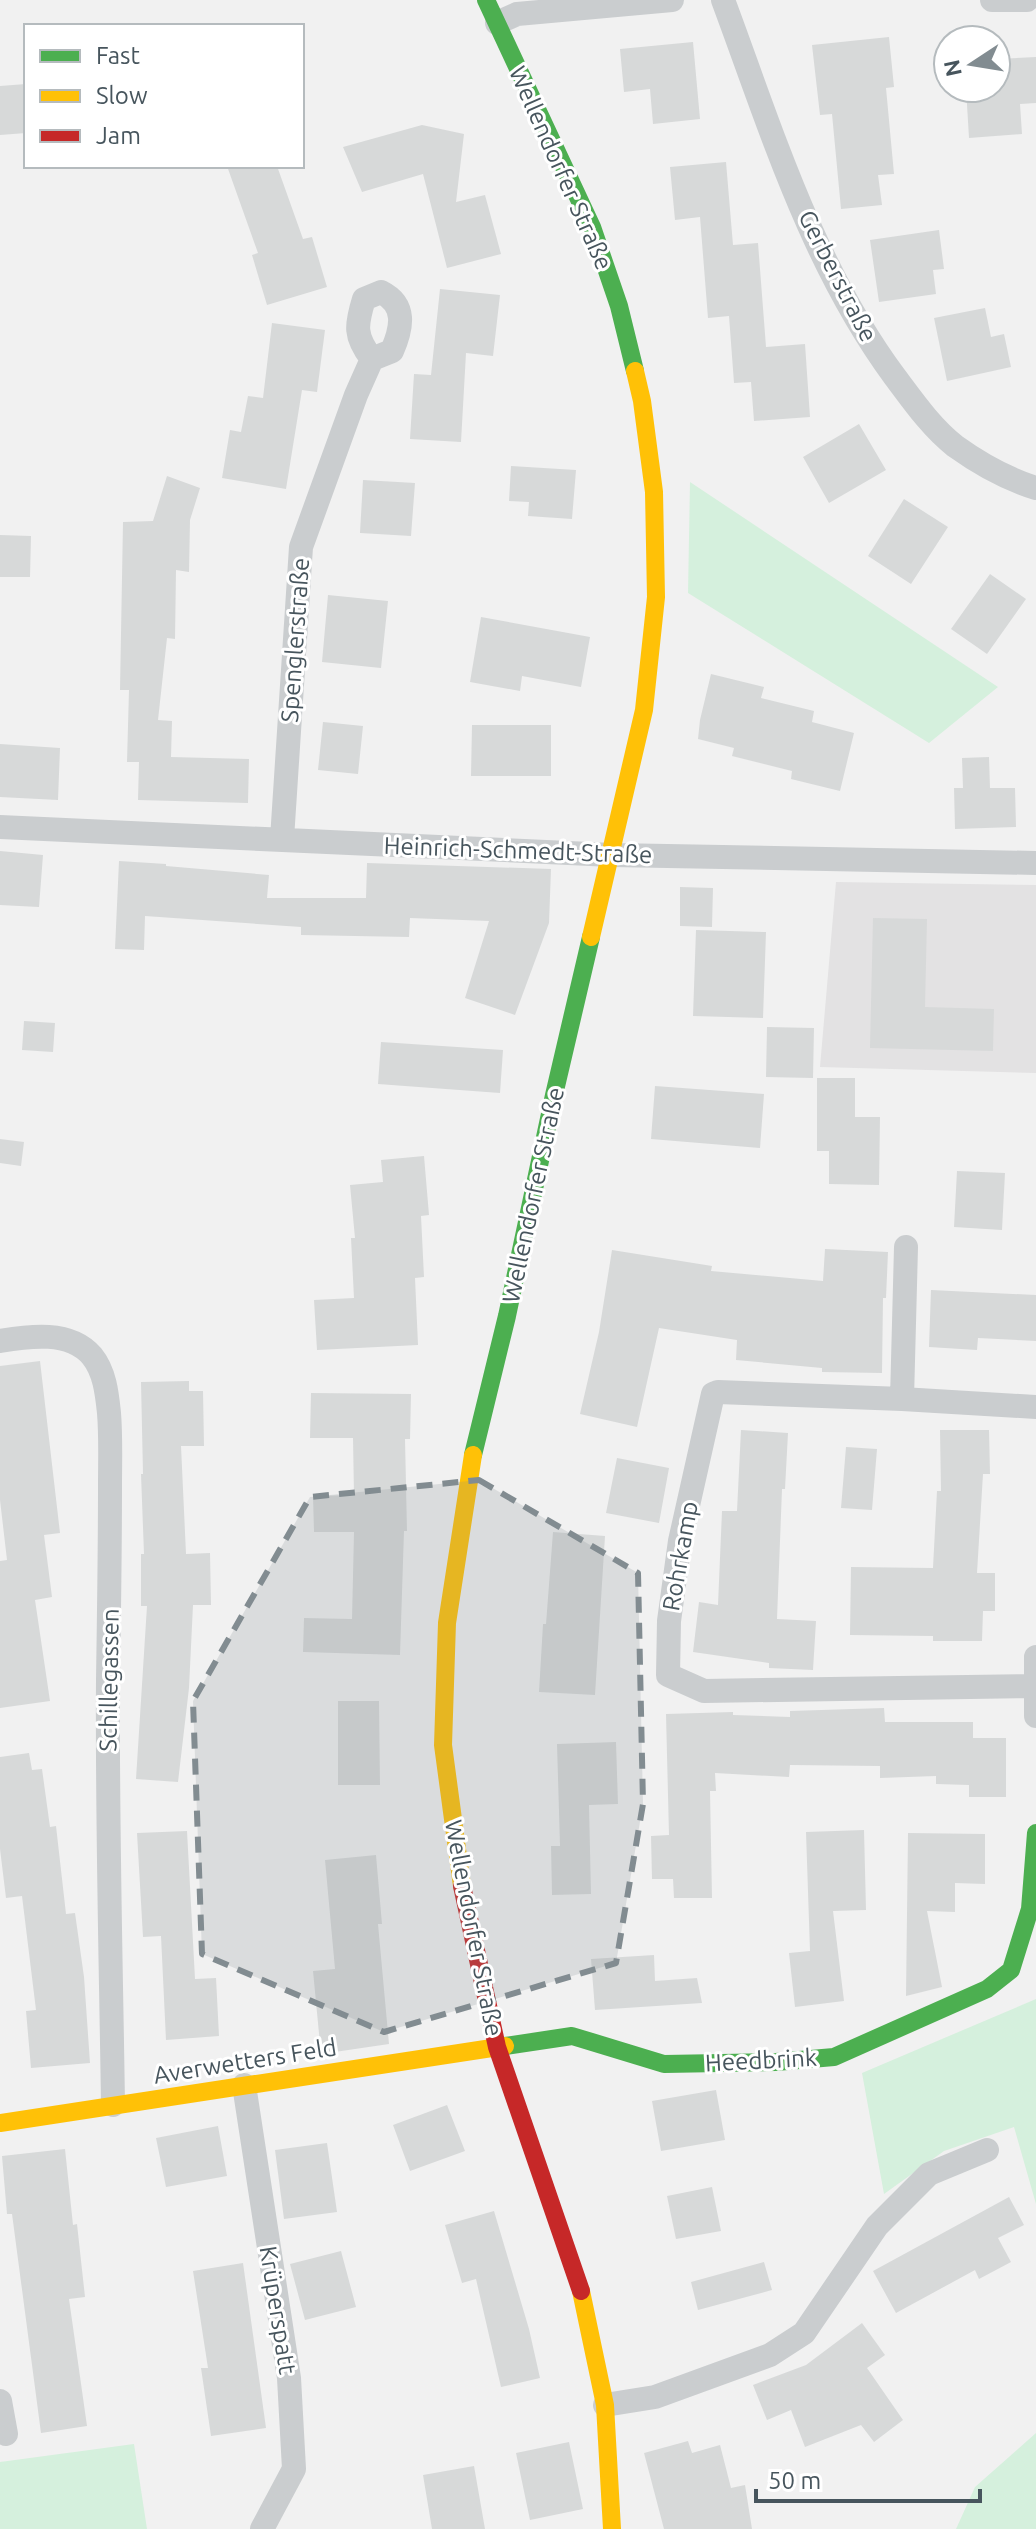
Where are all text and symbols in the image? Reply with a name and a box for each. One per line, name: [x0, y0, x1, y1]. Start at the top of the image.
legend: [24, 24, 304, 168]
north arrow: [932, 24, 1012, 104]
text: Fast: [96, 42, 140, 69]
text: N: [938, 58, 966, 79]
street label: Wellendorfer Straße: [504, 62, 618, 274]
text: Slow: [96, 82, 148, 109]
text: Jam: [96, 122, 141, 149]
street label: Gerberstraße: [793, 206, 883, 346]
street label: Spenglerstraße: [276, 557, 314, 723]
street label: Heinrich-Schmedt-Straße: [383, 832, 653, 868]
street label: Wellendorfer Straße: [497, 1085, 569, 1305]
street label: Rohrkamp: [657, 1499, 703, 1613]
street label: Schillegassen: [94, 1608, 124, 1752]
street label: Wellendorfer Straße: [440, 1817, 508, 2039]
street label: Averwetters Feld: [152, 2033, 338, 2089]
street label: Heedbrink: [704, 2044, 818, 2076]
street label: Krüperspatt: [255, 2244, 302, 2377]
scale bar: [756, 2453, 980, 2503]
text: 50 m: [768, 2467, 821, 2494]

